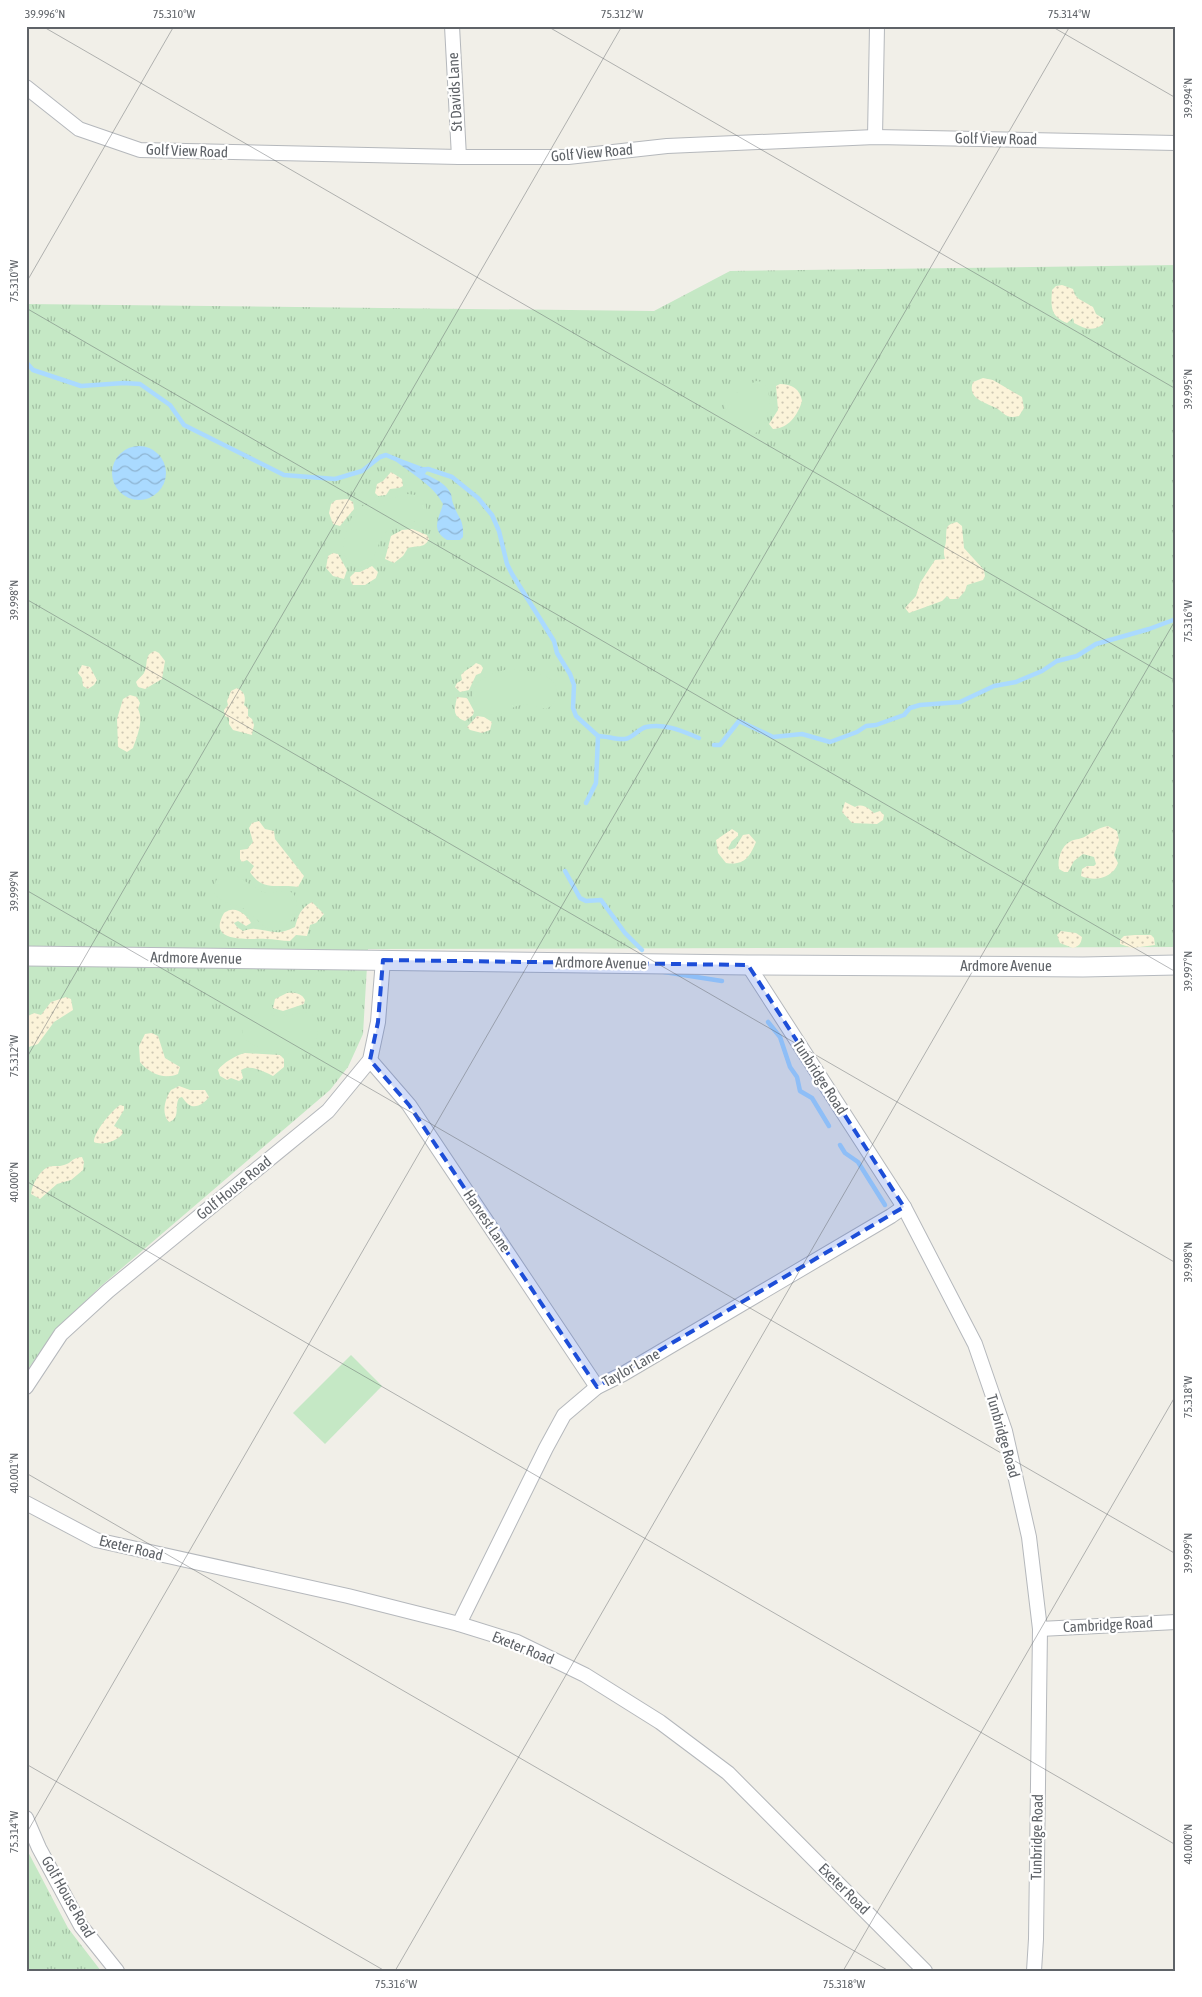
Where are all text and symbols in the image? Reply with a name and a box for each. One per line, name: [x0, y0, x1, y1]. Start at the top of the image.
text: 39.996°N: [25, 7, 65, 21]
text: 75.310°W: [153, 7, 195, 21]
text: 75.312°W: [601, 7, 643, 21]
text: 75.314°W: [1048, 7, 1090, 21]
street label: St Davids Lane: [444, 52, 465, 132]
text: 39.994°N: [1181, 78, 1195, 118]
street label: Golf View Road: [955, 129, 1037, 148]
street label: Golf View Road: [550, 140, 634, 165]
street label: Golf View Road: [146, 141, 228, 160]
text: 75.310°W: [7, 260, 21, 302]
text: 39.995°N: [1181, 369, 1195, 409]
text: 39.998°N: [7, 580, 21, 620]
text: 75.316°W: [1181, 600, 1195, 642]
text: 39.999°N: [7, 871, 21, 911]
street label: Ardmore Avenue: [150, 948, 242, 967]
text: 39.997°N: [1181, 951, 1195, 991]
street label: Ardmore Avenue: [555, 953, 647, 972]
street label: Ardmore Avenue: [960, 957, 1052, 974]
text: 75.312°W: [7, 1035, 21, 1077]
street label: Tunbridge Road: [790, 1036, 851, 1117]
street label: Golf House Road: [193, 1152, 274, 1223]
text: 40.000°N: [7, 1162, 21, 1202]
street label: Harvest Lane: [460, 1186, 515, 1255]
text: 39.998°N: [1181, 1242, 1195, 1282]
street label: Taylor Lane: [599, 1345, 663, 1390]
text: 75.318°W: [1181, 1376, 1195, 1418]
street label: Tunbridge Road: [983, 1392, 1024, 1480]
text: 40.001°N: [7, 1453, 21, 1493]
street label: Exeter Road: [97, 1531, 165, 1564]
text: 39.999°N: [1181, 1533, 1195, 1573]
street label: Cambridge Road: [1062, 1614, 1153, 1635]
street label: Exeter Road: [490, 1627, 557, 1668]
street label: Tunbridge Road: [1027, 1794, 1046, 1880]
text: 75.314°W: [7, 1811, 21, 1853]
text: 40.000°N: [1181, 1824, 1195, 1864]
street label: Golf House Road: [38, 1853, 99, 1940]
street label: Exeter Road: [815, 1860, 873, 1918]
text: 75.316°W: [375, 1977, 417, 1991]
text: 75.318°W: [823, 1977, 865, 1991]

